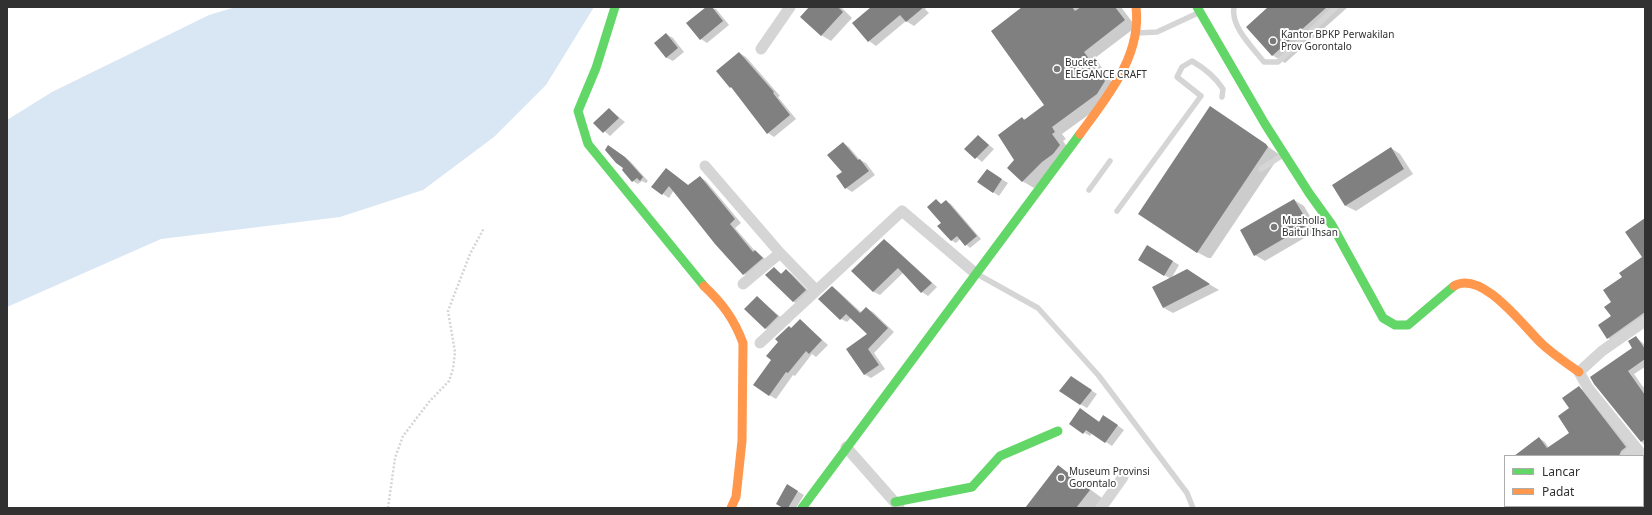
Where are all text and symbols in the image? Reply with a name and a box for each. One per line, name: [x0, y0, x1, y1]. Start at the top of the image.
place label: Kantor BPKP Perwakilan Prov Gorontalo: [1281, 29, 1394, 52]
marker: Kantor BPKP Perwakilan Prov Gorontalo: [1268, 36, 1278, 46]
place label: Bucket ELEGANCE CRAFT: [1065, 57, 1147, 80]
marker: Bucket ELEGANCE CRAFT: [1052, 64, 1062, 74]
place label: Musholla Baitul Ihsan: [1282, 215, 1338, 238]
marker: Musholla Baitul Ihsan: [1269, 222, 1279, 232]
legend: [1504, 455, 1644, 507]
text: Lancar: [1542, 463, 1580, 480]
place label: Museum Provinsi Gorontalo: [1069, 466, 1150, 490]
marker: Museum Provinsi Gorontalo: [1056, 473, 1066, 483]
text: Padat: [1542, 483, 1574, 500]

